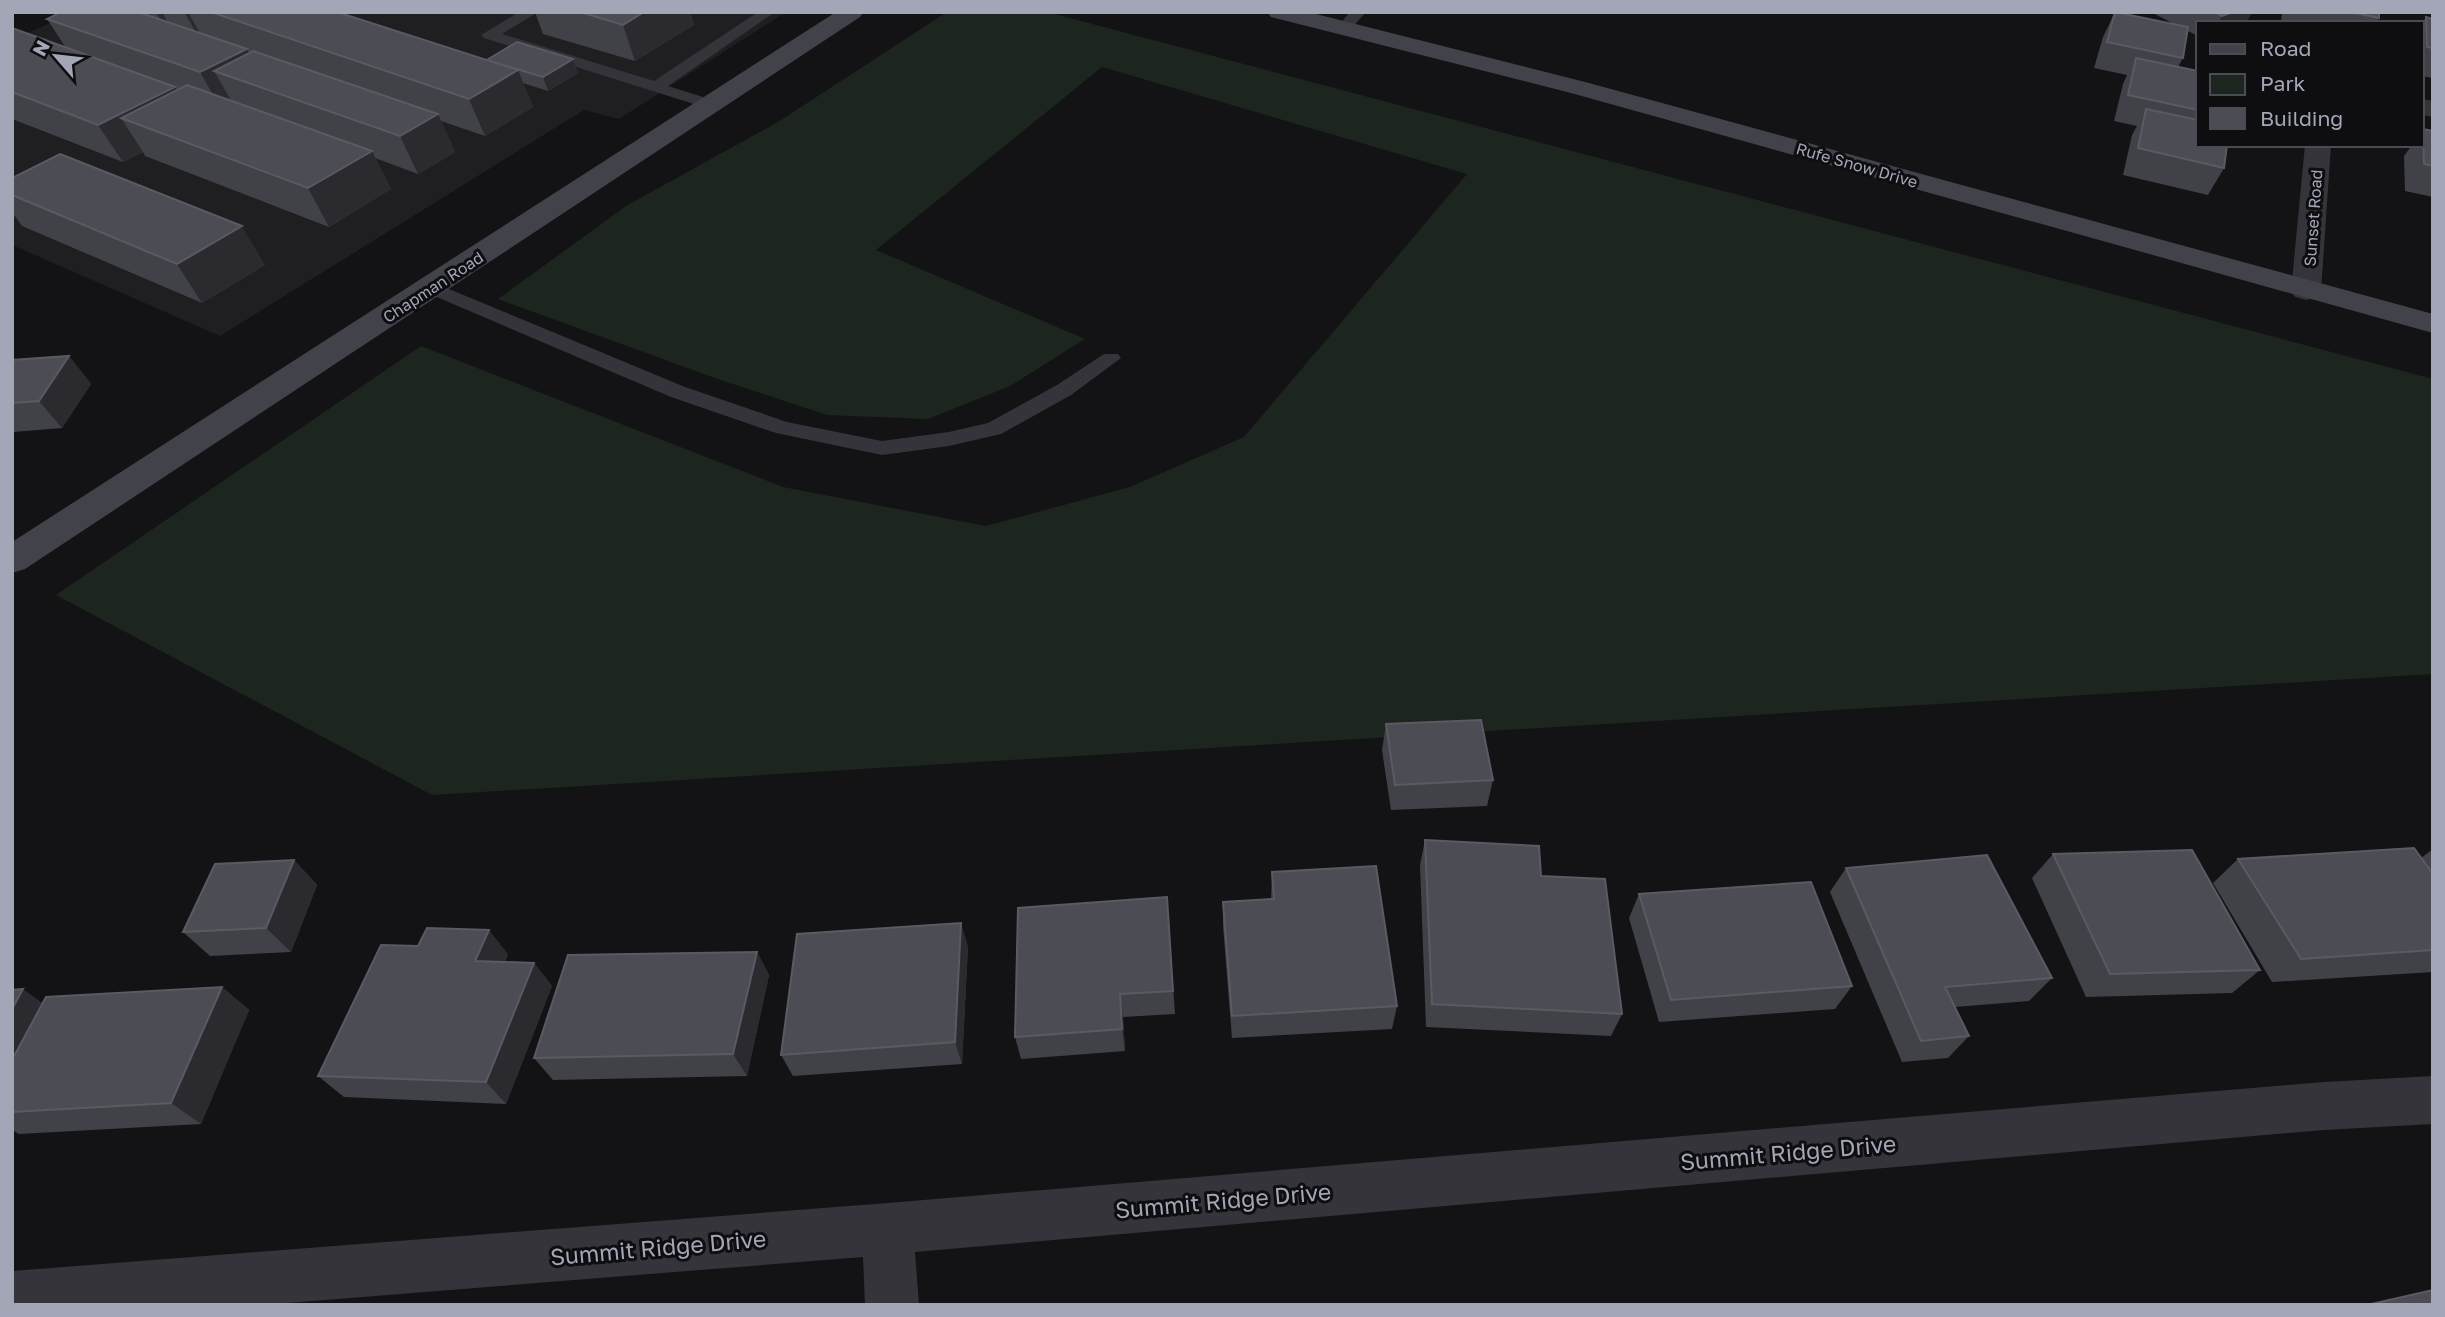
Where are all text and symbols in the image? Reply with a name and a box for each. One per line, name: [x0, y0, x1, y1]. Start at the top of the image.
north arrow: [21, 21, 91, 91]
legend: [2196, 21, 2424, 147]
text: Road: [2260, 35, 2311, 61]
text: N: [27, 36, 54, 60]
text: Park: [2260, 70, 2306, 96]
text: Building: [2260, 105, 2343, 131]
street label: Rufe Snow Drive: [1794, 138, 1920, 192]
street label: Sunset Road: [2300, 169, 2326, 267]
street label: Chapman Road: [379, 247, 487, 327]
street label: Summit Ridge Drive: [1679, 1129, 1897, 1175]
street label: Summit Ridge Drive: [1114, 1177, 1332, 1223]
street label: Summit Ridge Drive: [549, 1224, 767, 1270]

